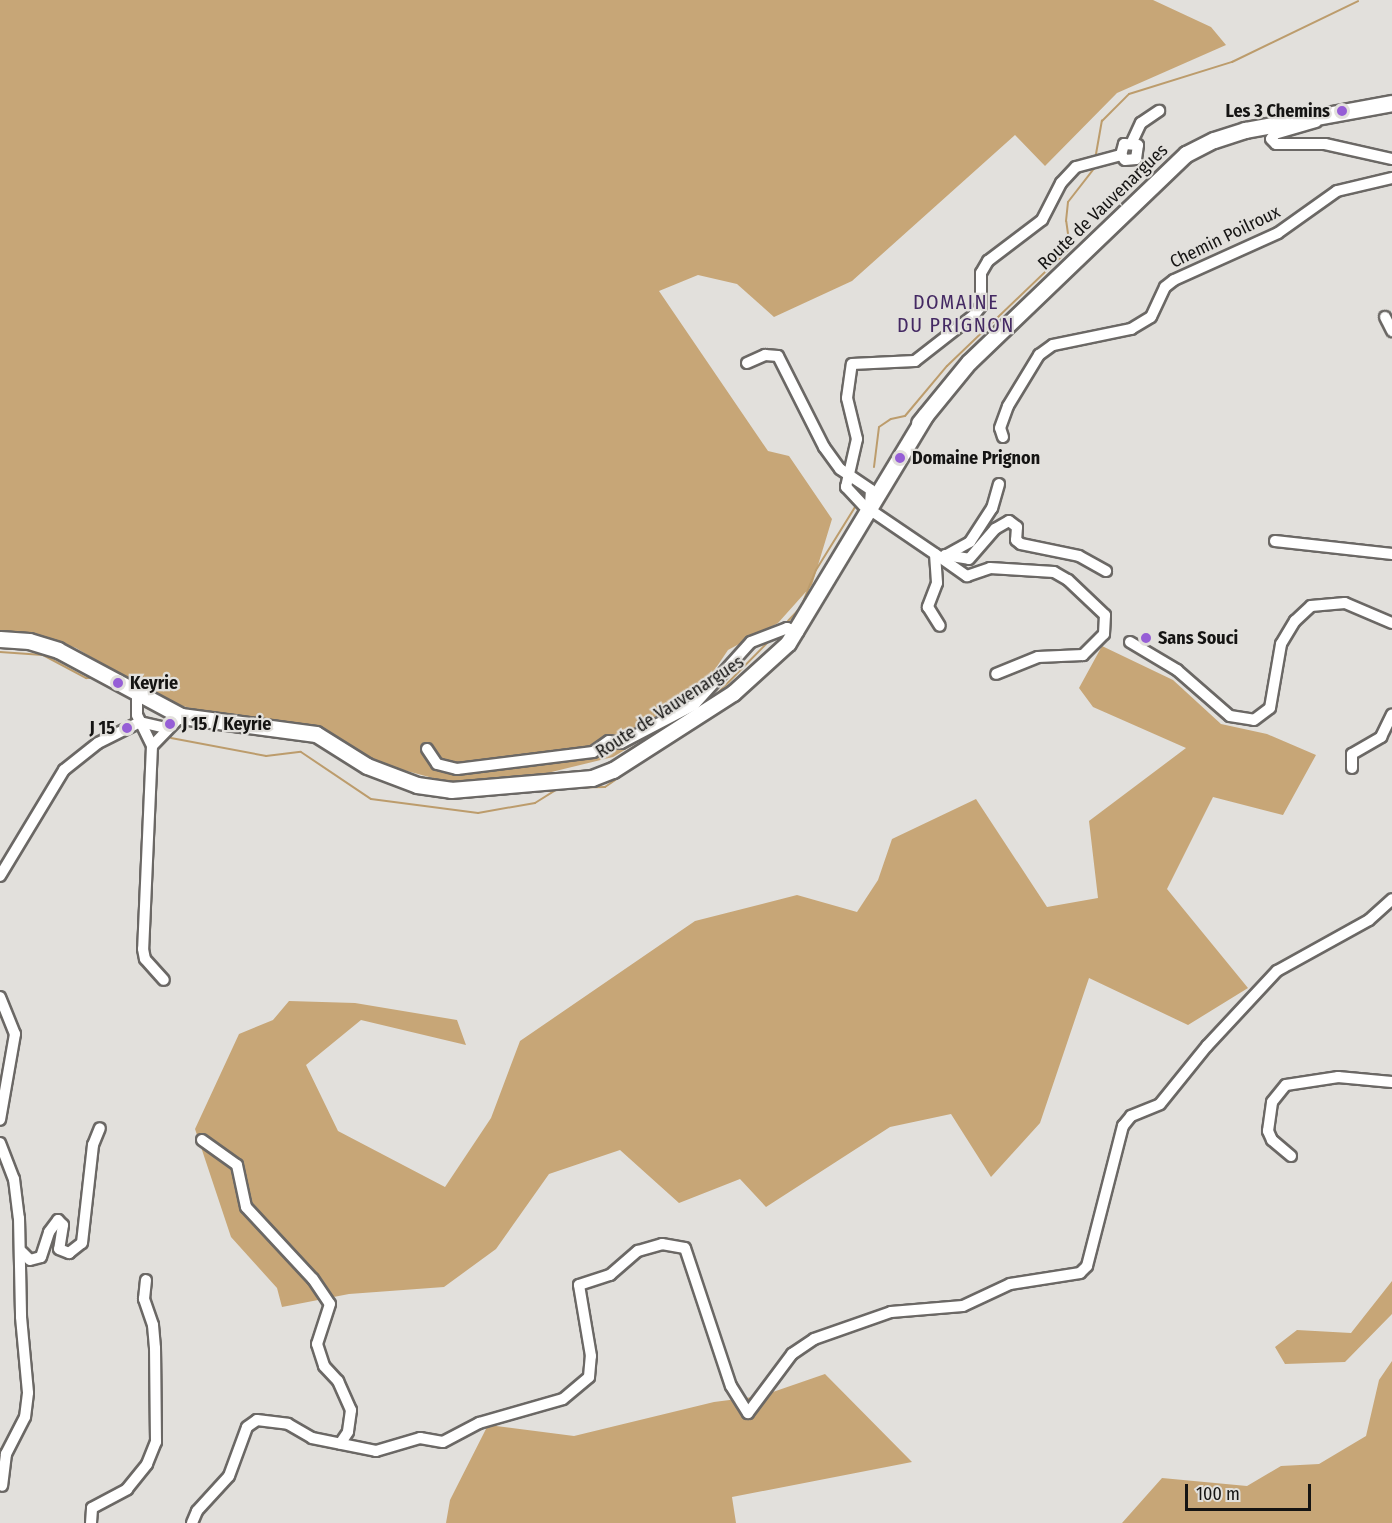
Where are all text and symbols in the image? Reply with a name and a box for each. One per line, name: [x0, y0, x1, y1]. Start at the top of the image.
place label: Les 3 Chemins: [1225, 100, 1330, 122]
marker: Les 3 Chemins: [1335, 104, 1349, 118]
street label: Route de Vauvenargues: [1034, 139, 1172, 275]
street label: Chemin Poilroux: [1167, 201, 1283, 273]
district label: DOMAINE DU PRIGNON: [897, 291, 1015, 338]
place label: Domaine Prignon: [912, 447, 1040, 469]
marker: Domaine Prignon: [893, 451, 907, 465]
place label: Sans Souci: [1158, 627, 1238, 649]
marker: Sans Souci: [1139, 631, 1153, 645]
street label: Route de Vauvenargues: [592, 651, 748, 763]
place label: Keyrie: [130, 672, 178, 694]
marker: Keyrie: [111, 676, 125, 690]
place label: J 15 / Keyrie: [182, 713, 271, 735]
place label: J 15: [90, 717, 115, 739]
marker: J 15 / Keyrie: [163, 717, 177, 731]
marker: J 15: [120, 721, 134, 735]
scale bar: [1188, 1472, 1314, 1510]
text: 100 m: [1196, 1483, 1240, 1505]

